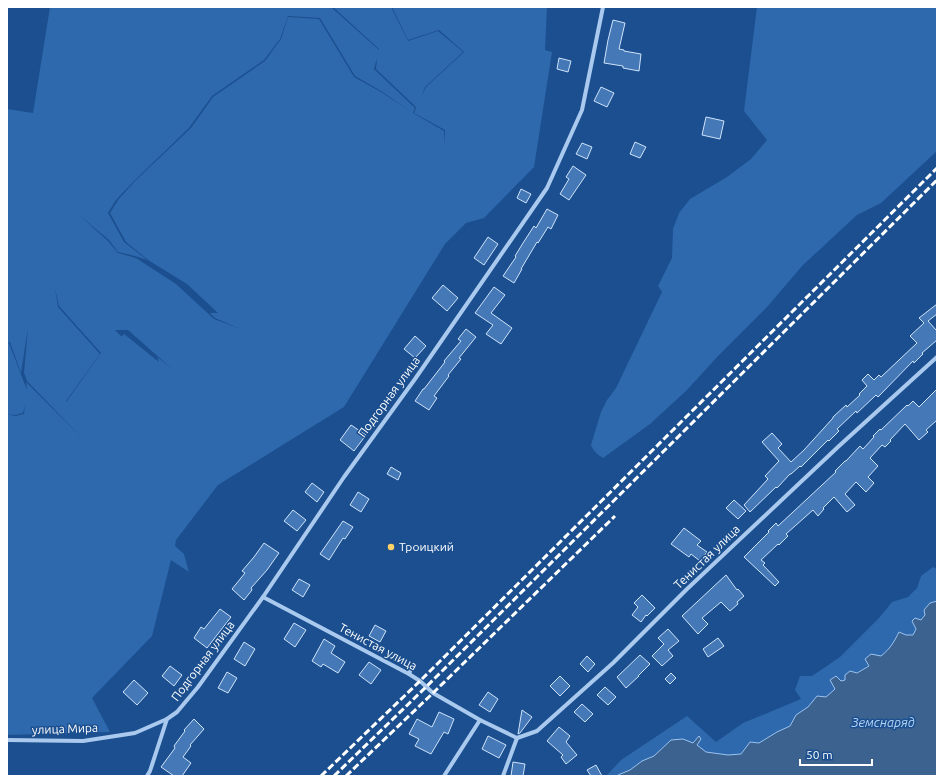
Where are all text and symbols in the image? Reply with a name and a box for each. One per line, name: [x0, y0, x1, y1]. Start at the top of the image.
street label: Подгорная улица: [355, 354, 422, 440]
street label: Тенистая улица: [671, 522, 742, 591]
place label: Троицкий: [399, 540, 454, 553]
marker: Троицкий: [386, 542, 396, 552]
street label: Подгорная улица: [168, 618, 237, 703]
street label: Тенистая улица: [337, 621, 419, 673]
water label: Земснаряд: [850, 715, 915, 729]
street label: улица Мира: [32, 721, 98, 736]
scale bar: [800, 741, 872, 767]
text: 50 m: [806, 748, 833, 761]

